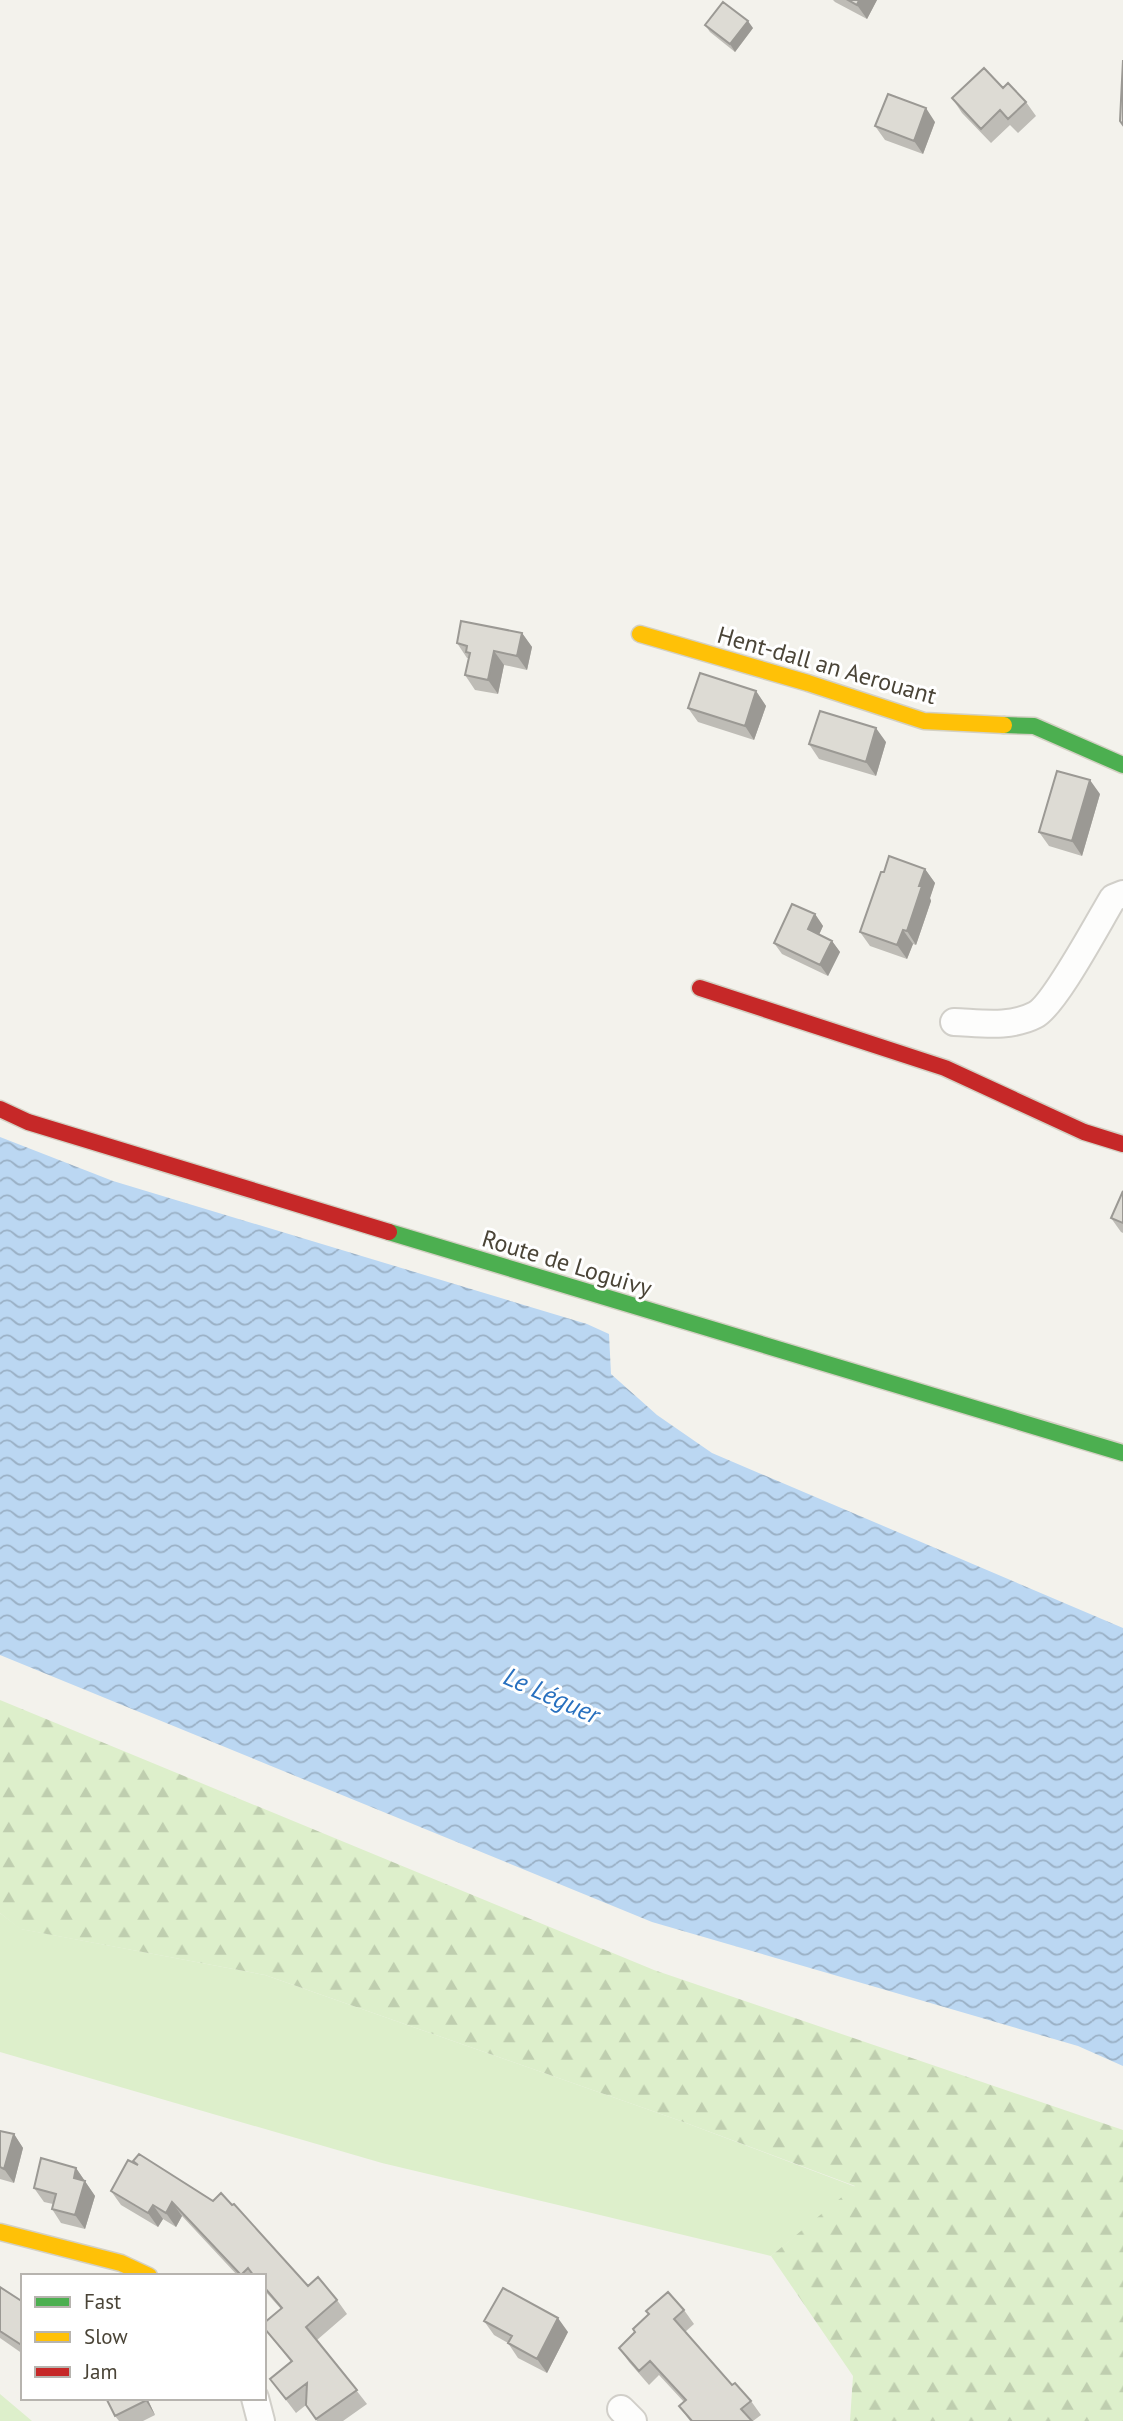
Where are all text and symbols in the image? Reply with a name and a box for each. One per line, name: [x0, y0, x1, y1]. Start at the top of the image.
street label: Hent-dall an Aerouant: [714, 619, 940, 711]
street label: Route de Loguivy: [478, 1222, 656, 1304]
water label: Le Léguer: [499, 1659, 607, 1731]
legend: [21, 2274, 266, 2400]
text: Fast: [84, 2288, 121, 2315]
text: Slow: [84, 2323, 128, 2350]
text: Jam: [83, 2358, 118, 2385]

